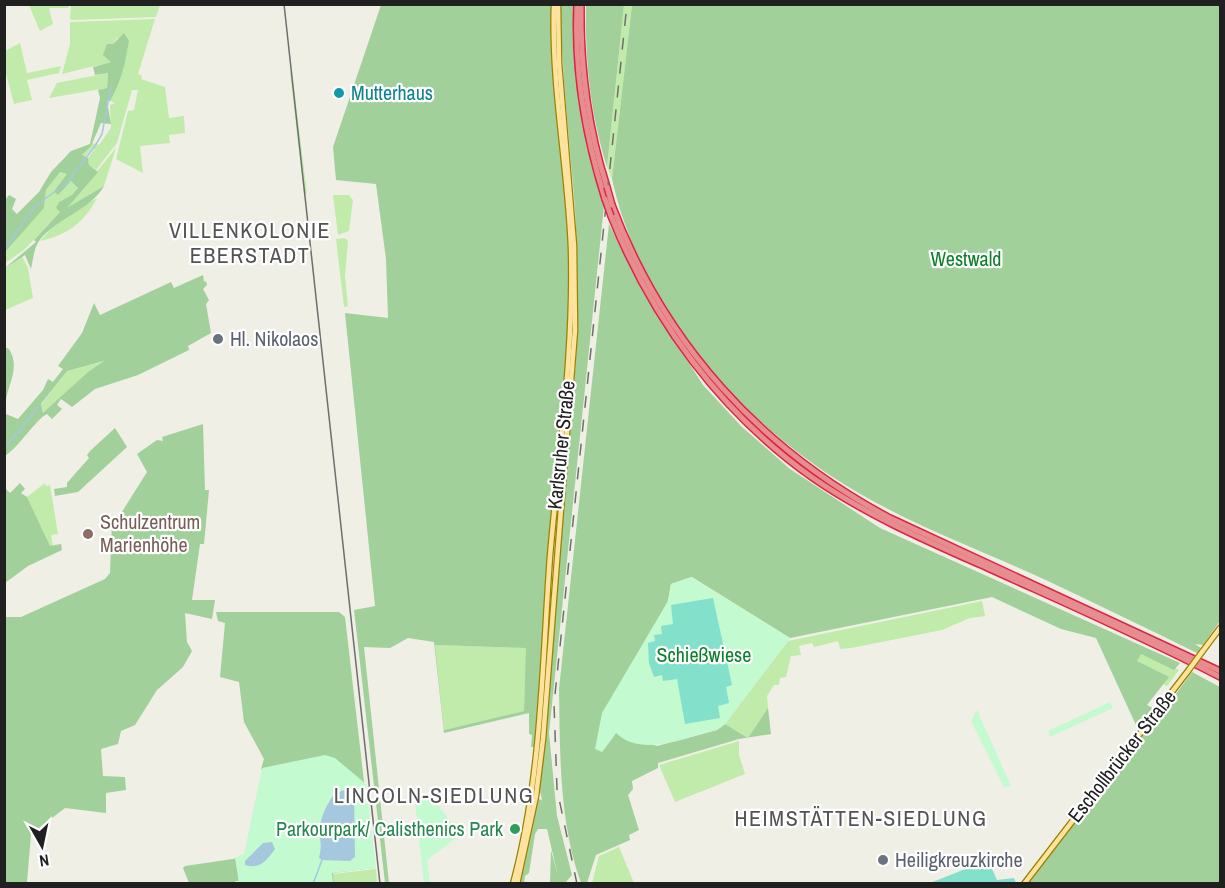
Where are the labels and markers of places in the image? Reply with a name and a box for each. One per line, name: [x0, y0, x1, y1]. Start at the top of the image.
place label: Mutterhaus: [351, 79, 433, 106]
marker: Mutterhaus: [332, 86, 346, 100]
place label: Hl. Nikolaos: [230, 325, 318, 352]
marker: Hl. Nikolaos: [211, 332, 225, 346]
place label: Schulzentrum Marienhöhe: [100, 508, 200, 558]
marker: Schulzentrum Marienhöhe: [81, 527, 95, 541]
place label: Parkourpark/ Calisthenics Park: [276, 815, 504, 842]
marker: Parkourpark/ Calisthenics Park: [508, 822, 522, 836]
place label: Heiligkreuzkirche: [895, 846, 1023, 873]
marker: Heiligkreuzkirche: [876, 853, 890, 867]

